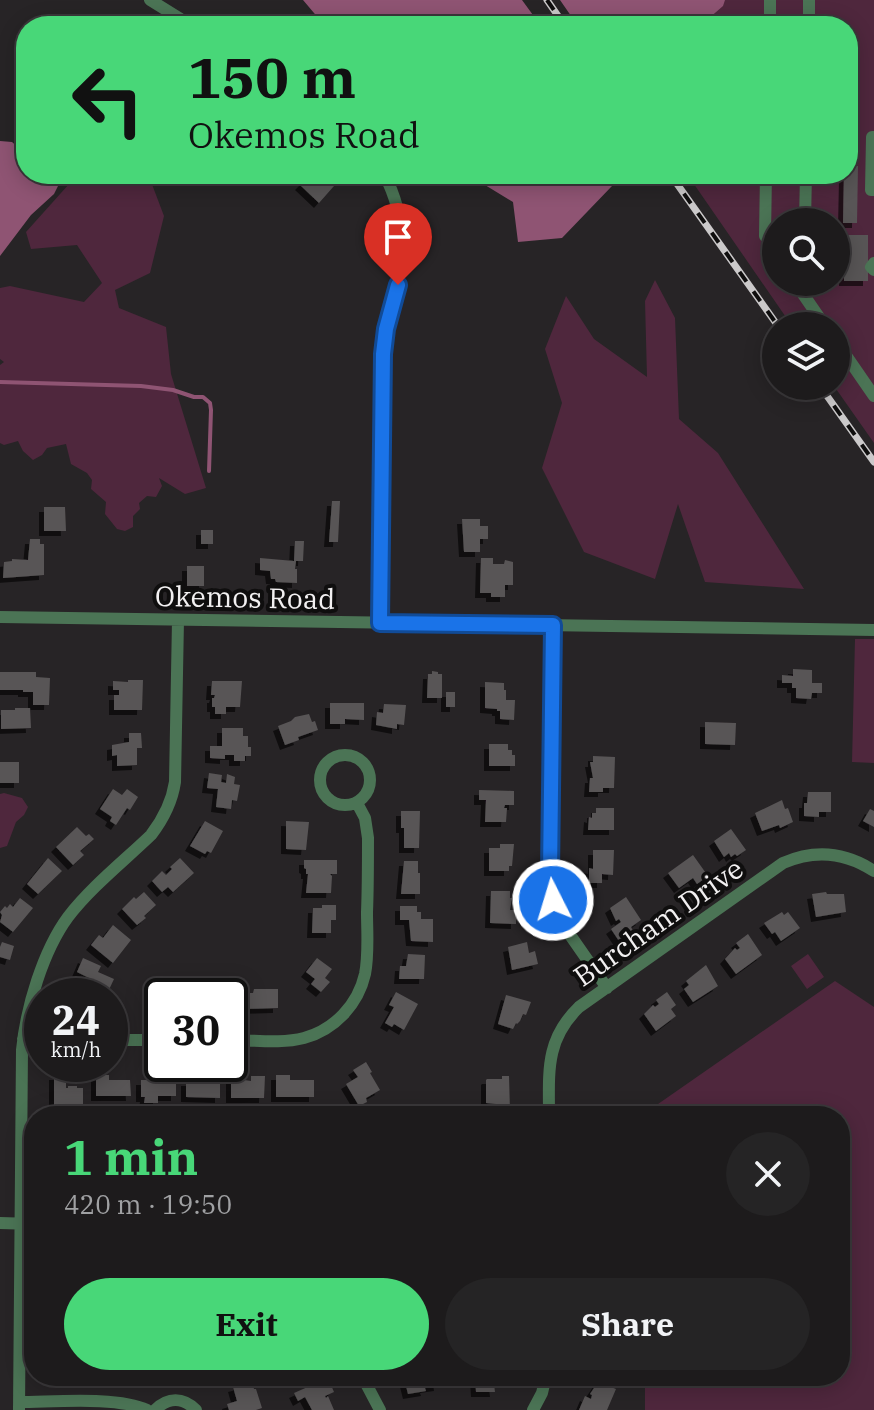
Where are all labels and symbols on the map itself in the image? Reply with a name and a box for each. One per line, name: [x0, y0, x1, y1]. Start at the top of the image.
pin: [364, 203, 432, 285]
street label: Okemos Road: [154, 577, 336, 617]
street label: Burcham Drive: [566, 850, 750, 994]
position arrow: [511, 858, 595, 942]
speed limit sign: 30: [144, 978, 248, 1082]

